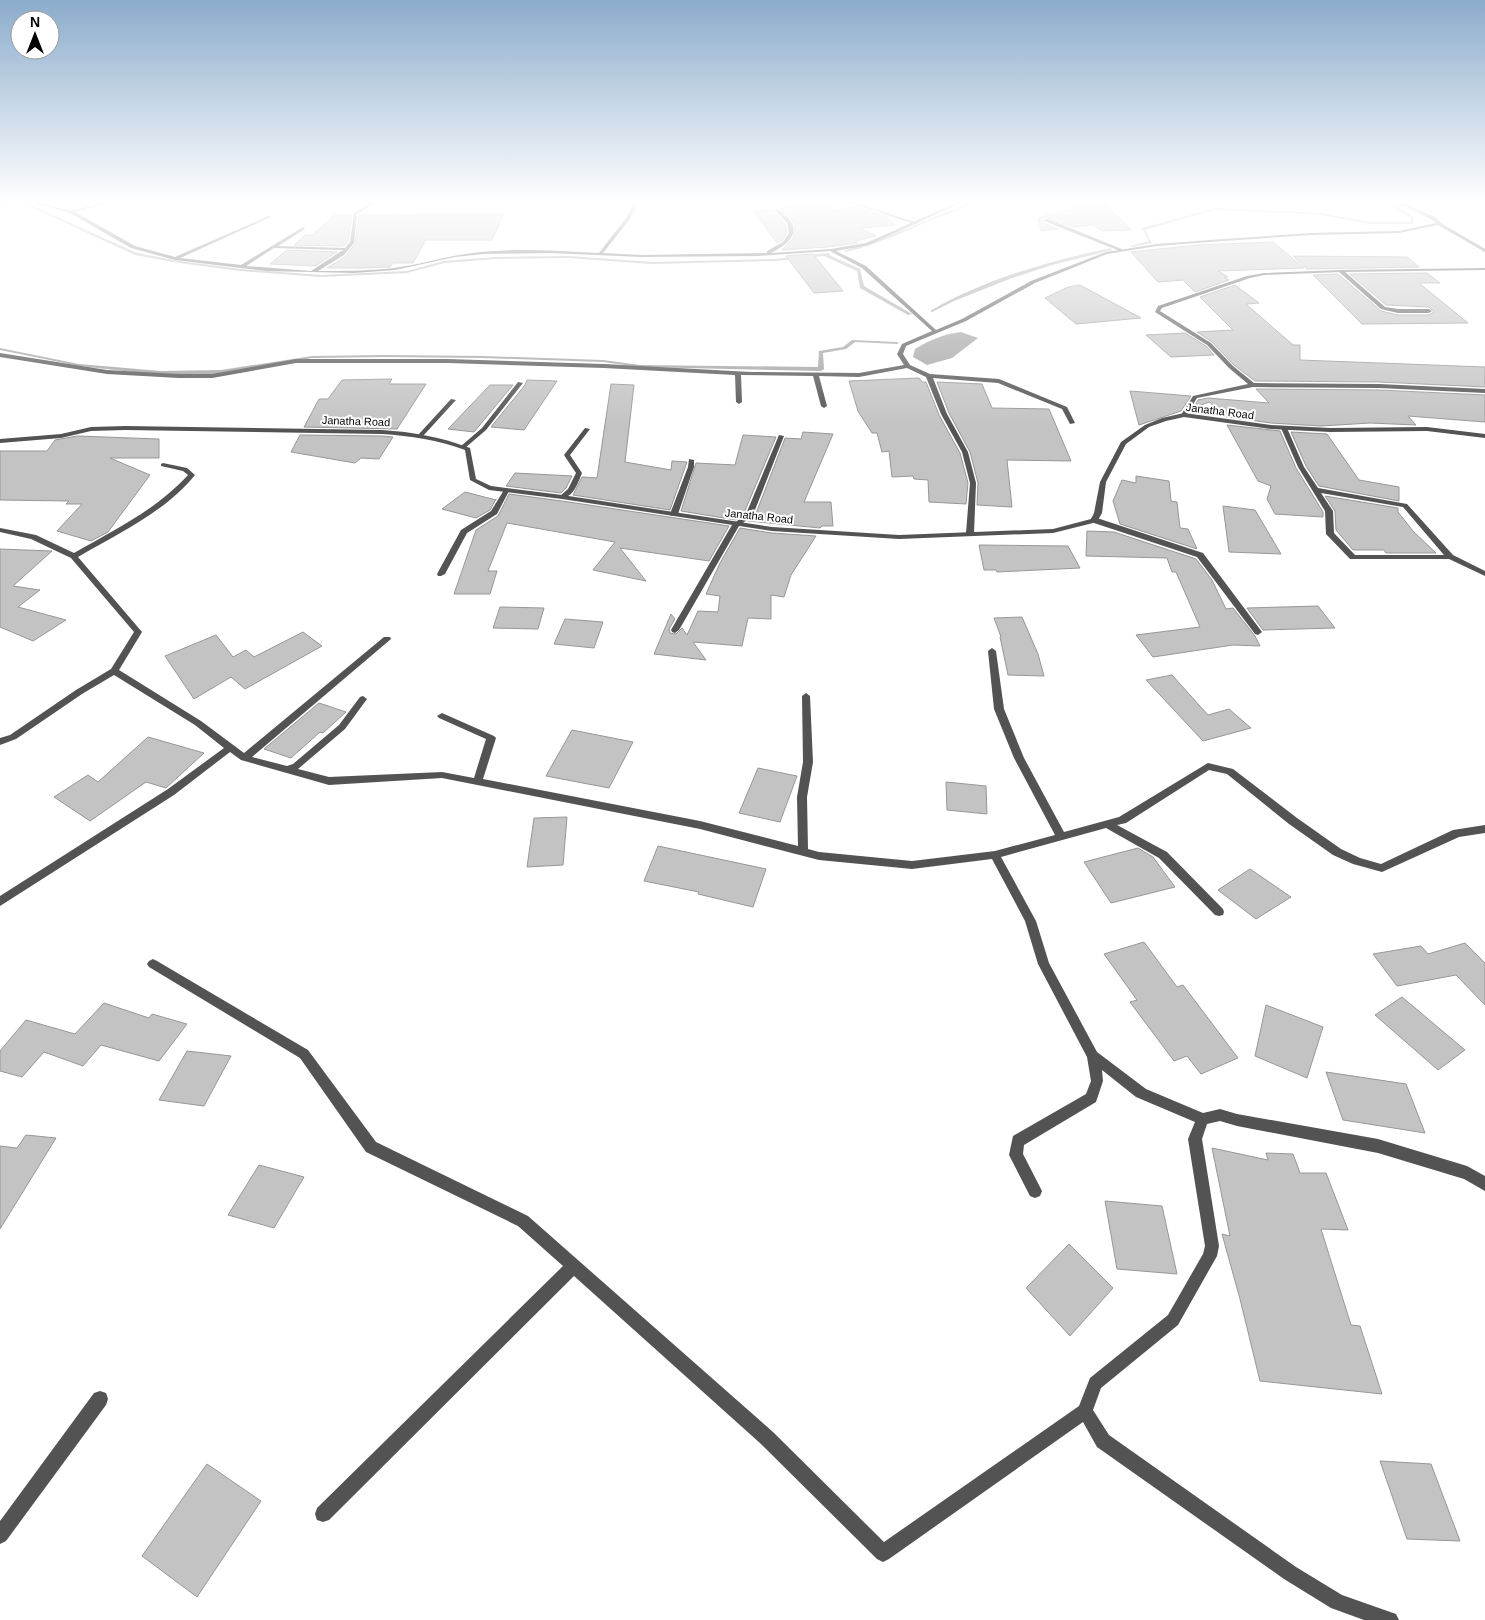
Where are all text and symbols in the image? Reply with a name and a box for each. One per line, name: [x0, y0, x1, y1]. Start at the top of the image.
north arrow: [10, 10, 60, 60]
text: N: [30, 14, 40, 30]
street label: Janatha Road: [1185, 401, 1255, 421]
street label: Janatha Road: [322, 414, 390, 428]
street label: Janatha Road: [724, 506, 794, 526]

